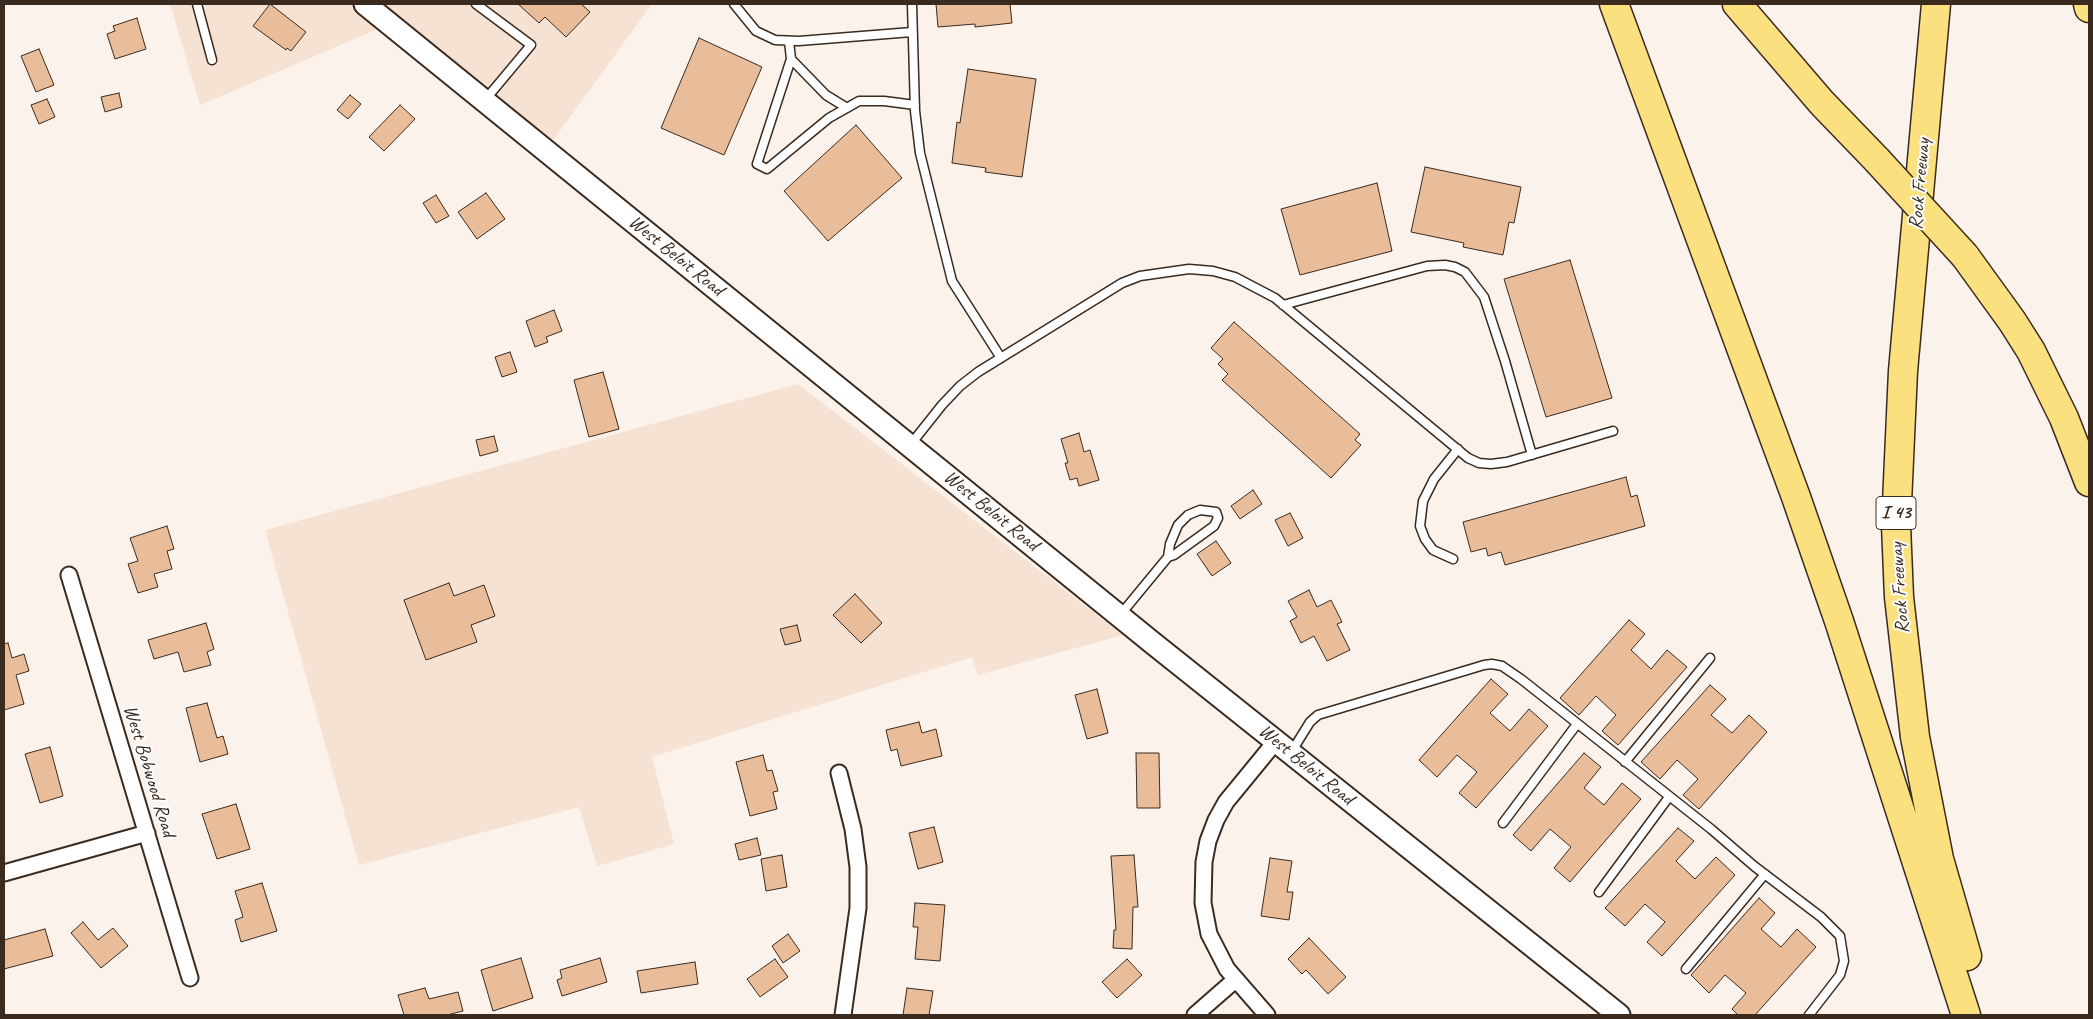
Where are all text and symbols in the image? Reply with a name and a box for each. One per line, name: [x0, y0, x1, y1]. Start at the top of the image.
street label: Rock Freeway: [1904, 137, 1936, 231]
street label: West Beloit Road: [624, 210, 728, 302]
street label: West Beloit Road: [939, 465, 1043, 557]
road number: I 43: [1876, 496, 1916, 530]
street label: Rock Freeway: [1885, 542, 1915, 634]
street label: West Bobwood Road: [118, 702, 180, 840]
street label: West Beloit Road: [1254, 719, 1358, 811]

